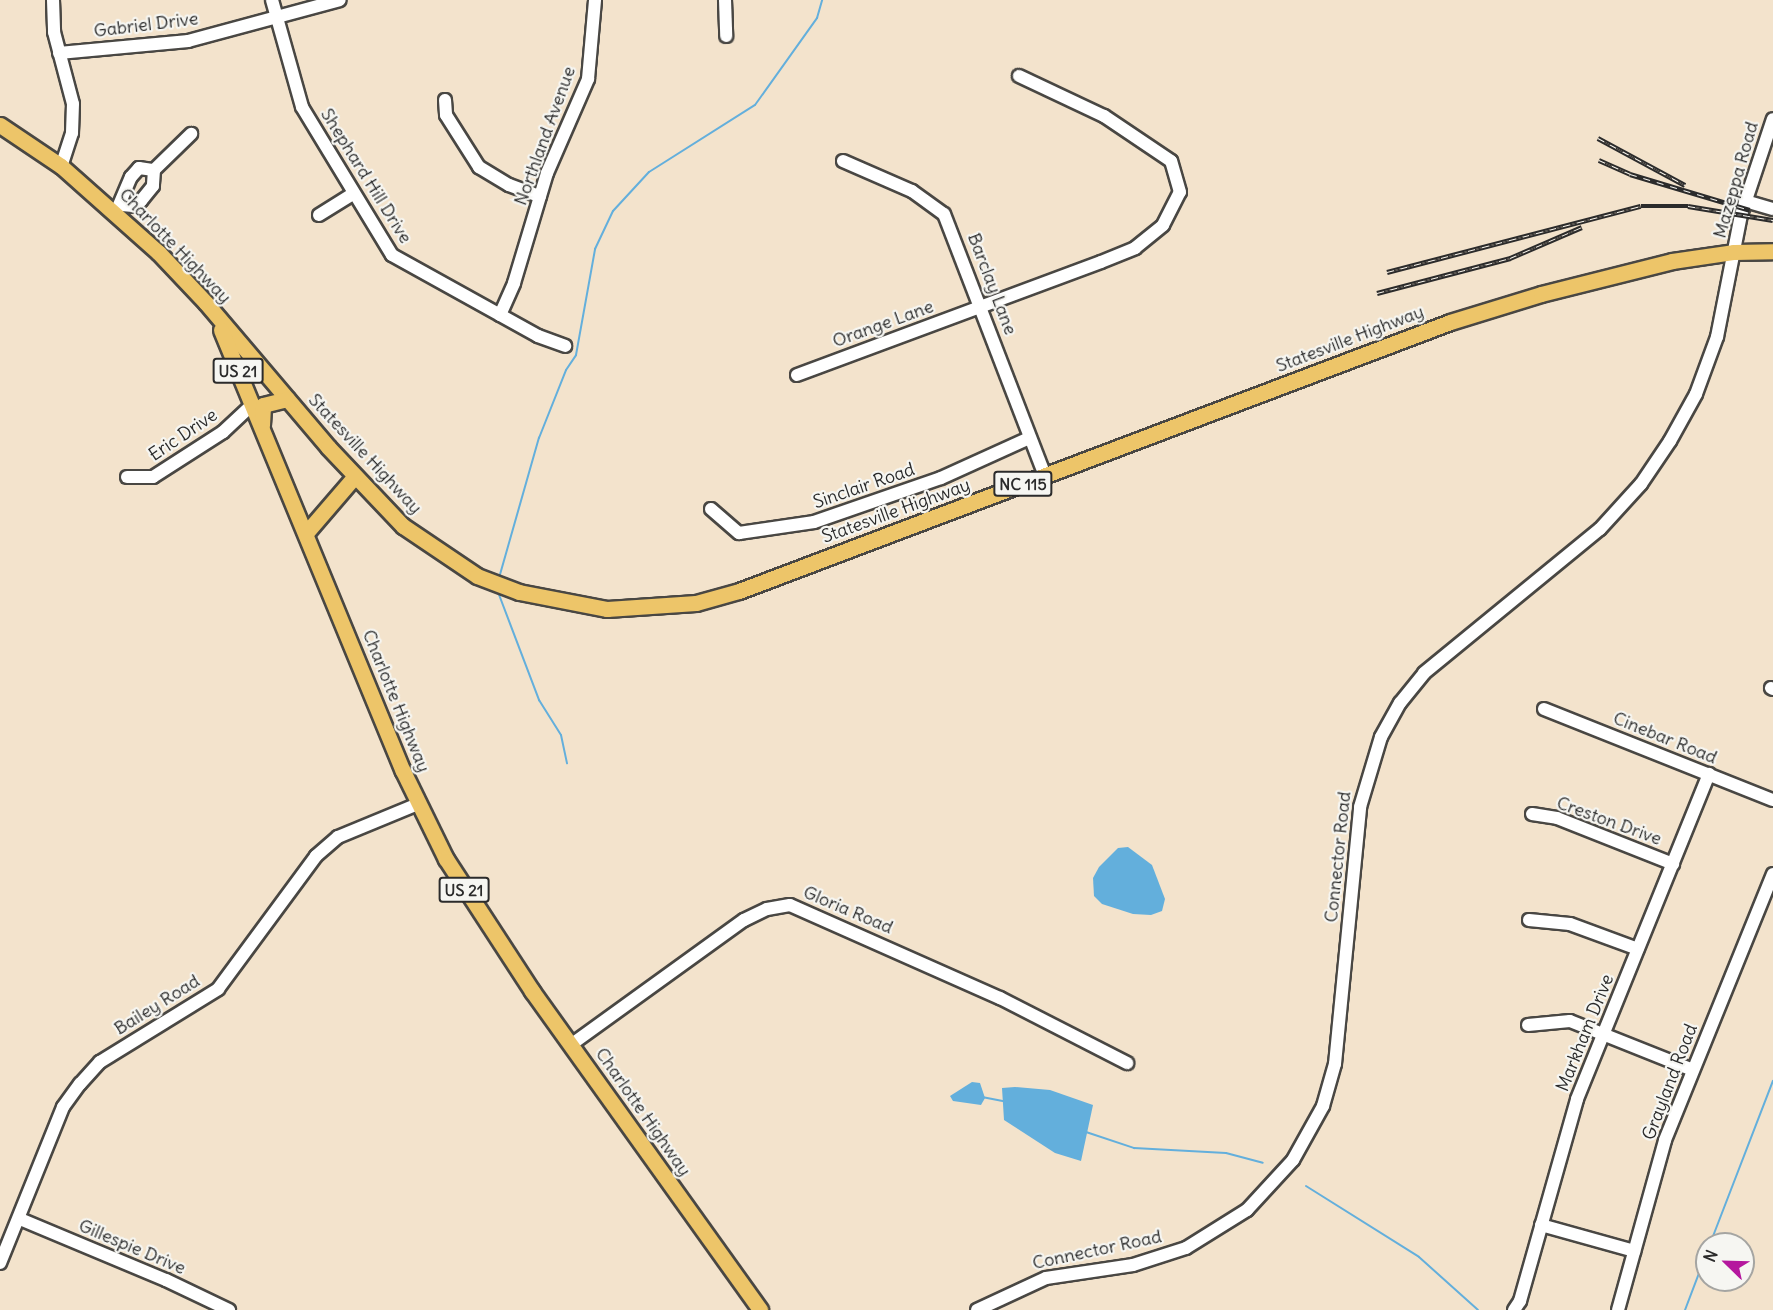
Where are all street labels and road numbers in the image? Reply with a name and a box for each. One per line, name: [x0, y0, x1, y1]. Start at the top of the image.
street label: Gabriel Drive: [92, 8, 200, 42]
street label: Northland Avenue: [510, 64, 580, 208]
street label: Shephard Hill Drive: [316, 105, 416, 247]
street label: Mazeppa Road: [1709, 119, 1763, 241]
street label: Charlotte Highway: [115, 184, 235, 308]
street label: Barclay Lane: [963, 230, 1021, 338]
street label: Orange Lane: [830, 296, 936, 352]
street label: Statesville Highway: [1273, 301, 1427, 377]
road number: US 21: [212, 358, 264, 384]
street label: Statesville Highway: [304, 389, 426, 519]
street label: Eric Drive: [145, 404, 221, 466]
street label: Sinclair Road: [810, 459, 918, 513]
road number: NC 115: [993, 471, 1053, 497]
street label: Statesville Highway: [819, 474, 973, 548]
street label: Charlotte Highway: [358, 627, 434, 775]
street label: Cinebar Road: [1610, 707, 1720, 769]
street label: Connector Road: [1320, 790, 1356, 924]
street label: Creston Drive: [1554, 792, 1664, 850]
road number: US 21: [438, 877, 490, 903]
street label: Gloria Road: [800, 881, 896, 939]
street label: Bailey Road: [110, 970, 204, 1040]
street label: Markham Drive: [1552, 971, 1618, 1095]
street label: Grayland Road: [1638, 1021, 1702, 1143]
street label: Charlotte Highway: [591, 1044, 695, 1180]
street label: Gillespie Drive: [75, 1215, 189, 1279]
street label: Connector Road: [1030, 1226, 1164, 1274]

